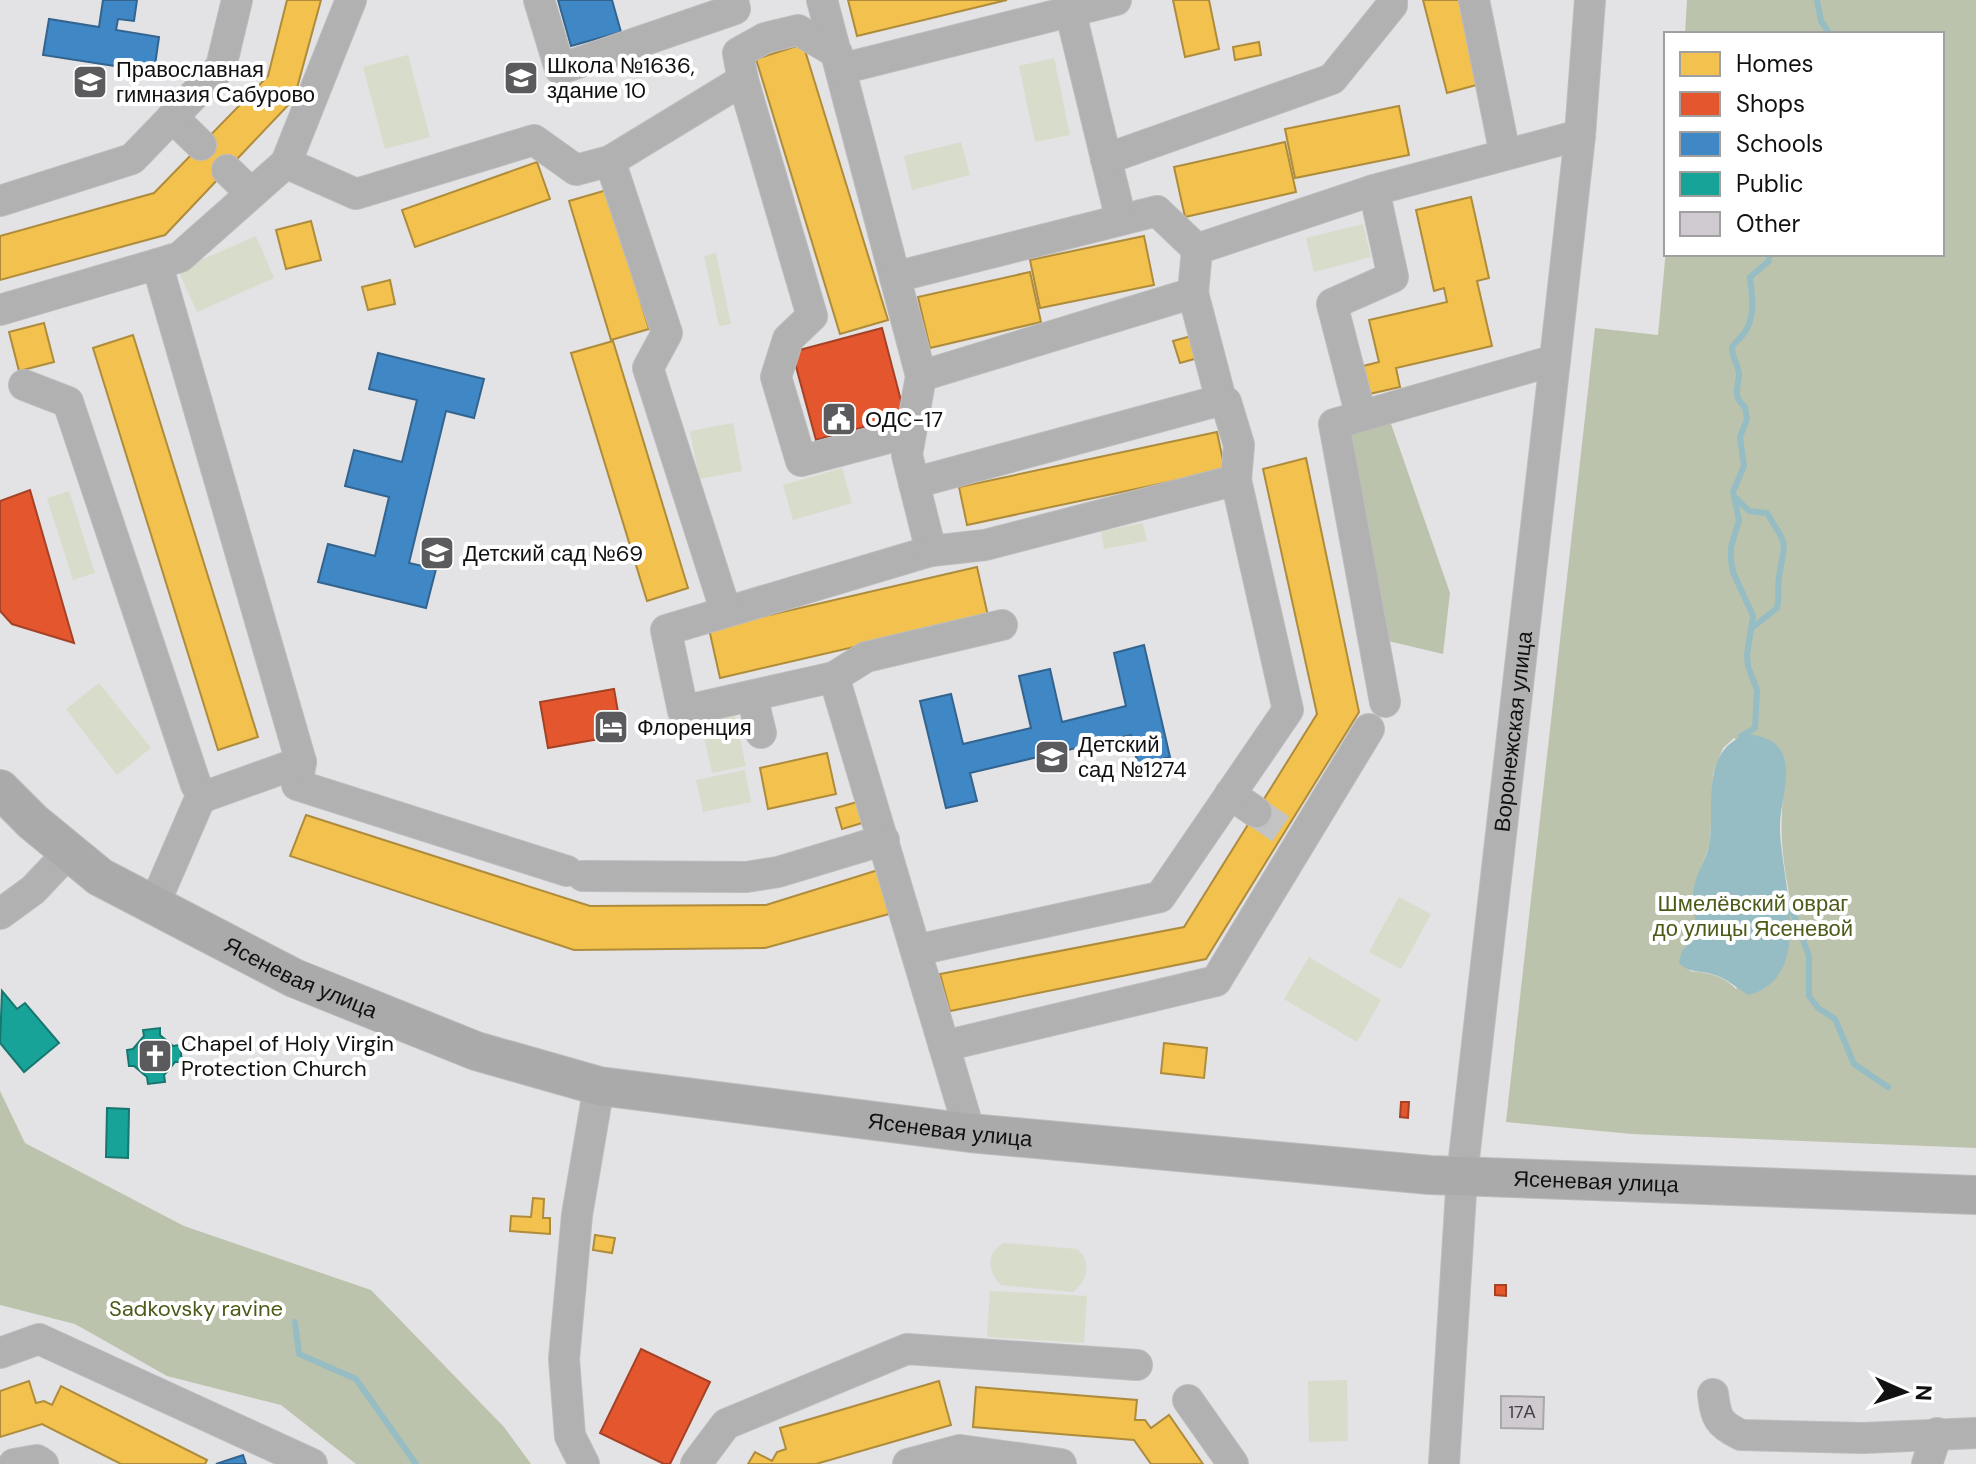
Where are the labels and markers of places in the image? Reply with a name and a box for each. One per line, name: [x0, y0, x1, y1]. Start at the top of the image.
place label: Школа №1636, здание 10: [547, 51, 695, 105]
place label: Православная гимназия Сабурово: [116, 55, 315, 109]
school or university icon: Школа №1636, здание 10: [502, 59, 540, 97]
school or university icon: Православная гимназия Сабурово: [71, 63, 109, 101]
public building icon: ОДС-17: [820, 400, 858, 438]
place label: ОДС-17: [865, 405, 943, 434]
school or university icon: Детский сад №69: [418, 534, 456, 572]
place label: Детский сад №69: [463, 539, 643, 568]
hotel icon: Флоренция: [592, 708, 630, 746]
place label: Флоренция: [637, 713, 752, 742]
place label: Детский сад №1274: [1078, 730, 1187, 784]
school or university icon: Детский сад №1274: [1033, 738, 1071, 776]
place label: Chapel of Holy Virgin Protection Church: [181, 1029, 394, 1083]
church icon: Chapel of Holy Virgin Protection Church: [136, 1037, 174, 1075]

